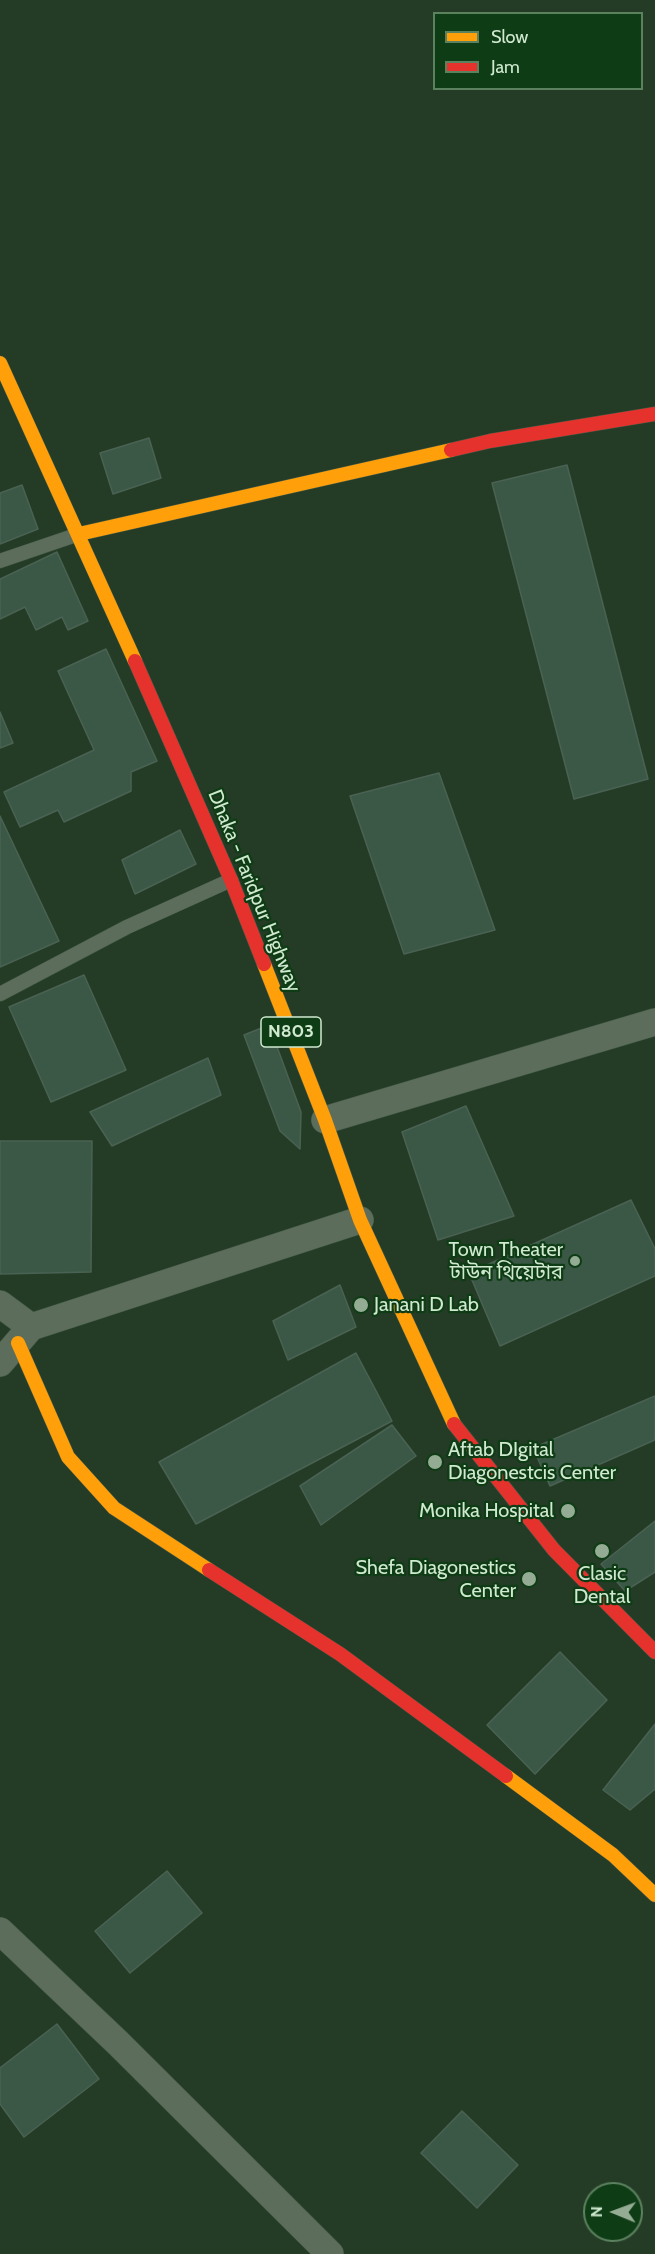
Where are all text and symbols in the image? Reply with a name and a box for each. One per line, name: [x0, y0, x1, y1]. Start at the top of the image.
legend: [433, 12, 643, 90]
text: Slow: [491, 26, 528, 48]
text: Jam: [491, 56, 520, 78]
street label: Dhaka - Faridpur Highway: [202, 786, 306, 996]
road number: N803: [261, 1017, 321, 1047]
place label: Town Theater টাউন থিয়েটার: [449, 1238, 563, 1285]
marker: Town Theater টাউন থিয়েটার: [568, 1254, 582, 1268]
place label: Janani D Lab: [374, 1293, 479, 1317]
marker: Janani D Lab: [352, 1296, 370, 1314]
place label: Aftab DIgital Diagonestcis Center: [448, 1438, 616, 1485]
marker: Aftab DIgital Diagonestcis Center: [426, 1453, 444, 1471]
place label: Monika Hospital: [419, 1499, 554, 1523]
marker: Monika Hospital: [559, 1502, 577, 1520]
marker: Clasic Dental: [593, 1542, 611, 1560]
place label: Shefa Diagonestics Center: [356, 1556, 516, 1603]
place label: Clasic Dental: [574, 1562, 630, 1609]
marker: Shefa Diagonestics Center: [520, 1570, 538, 1588]
north arrow: [583, 2182, 643, 2242]
text: N: [587, 2206, 606, 2218]

